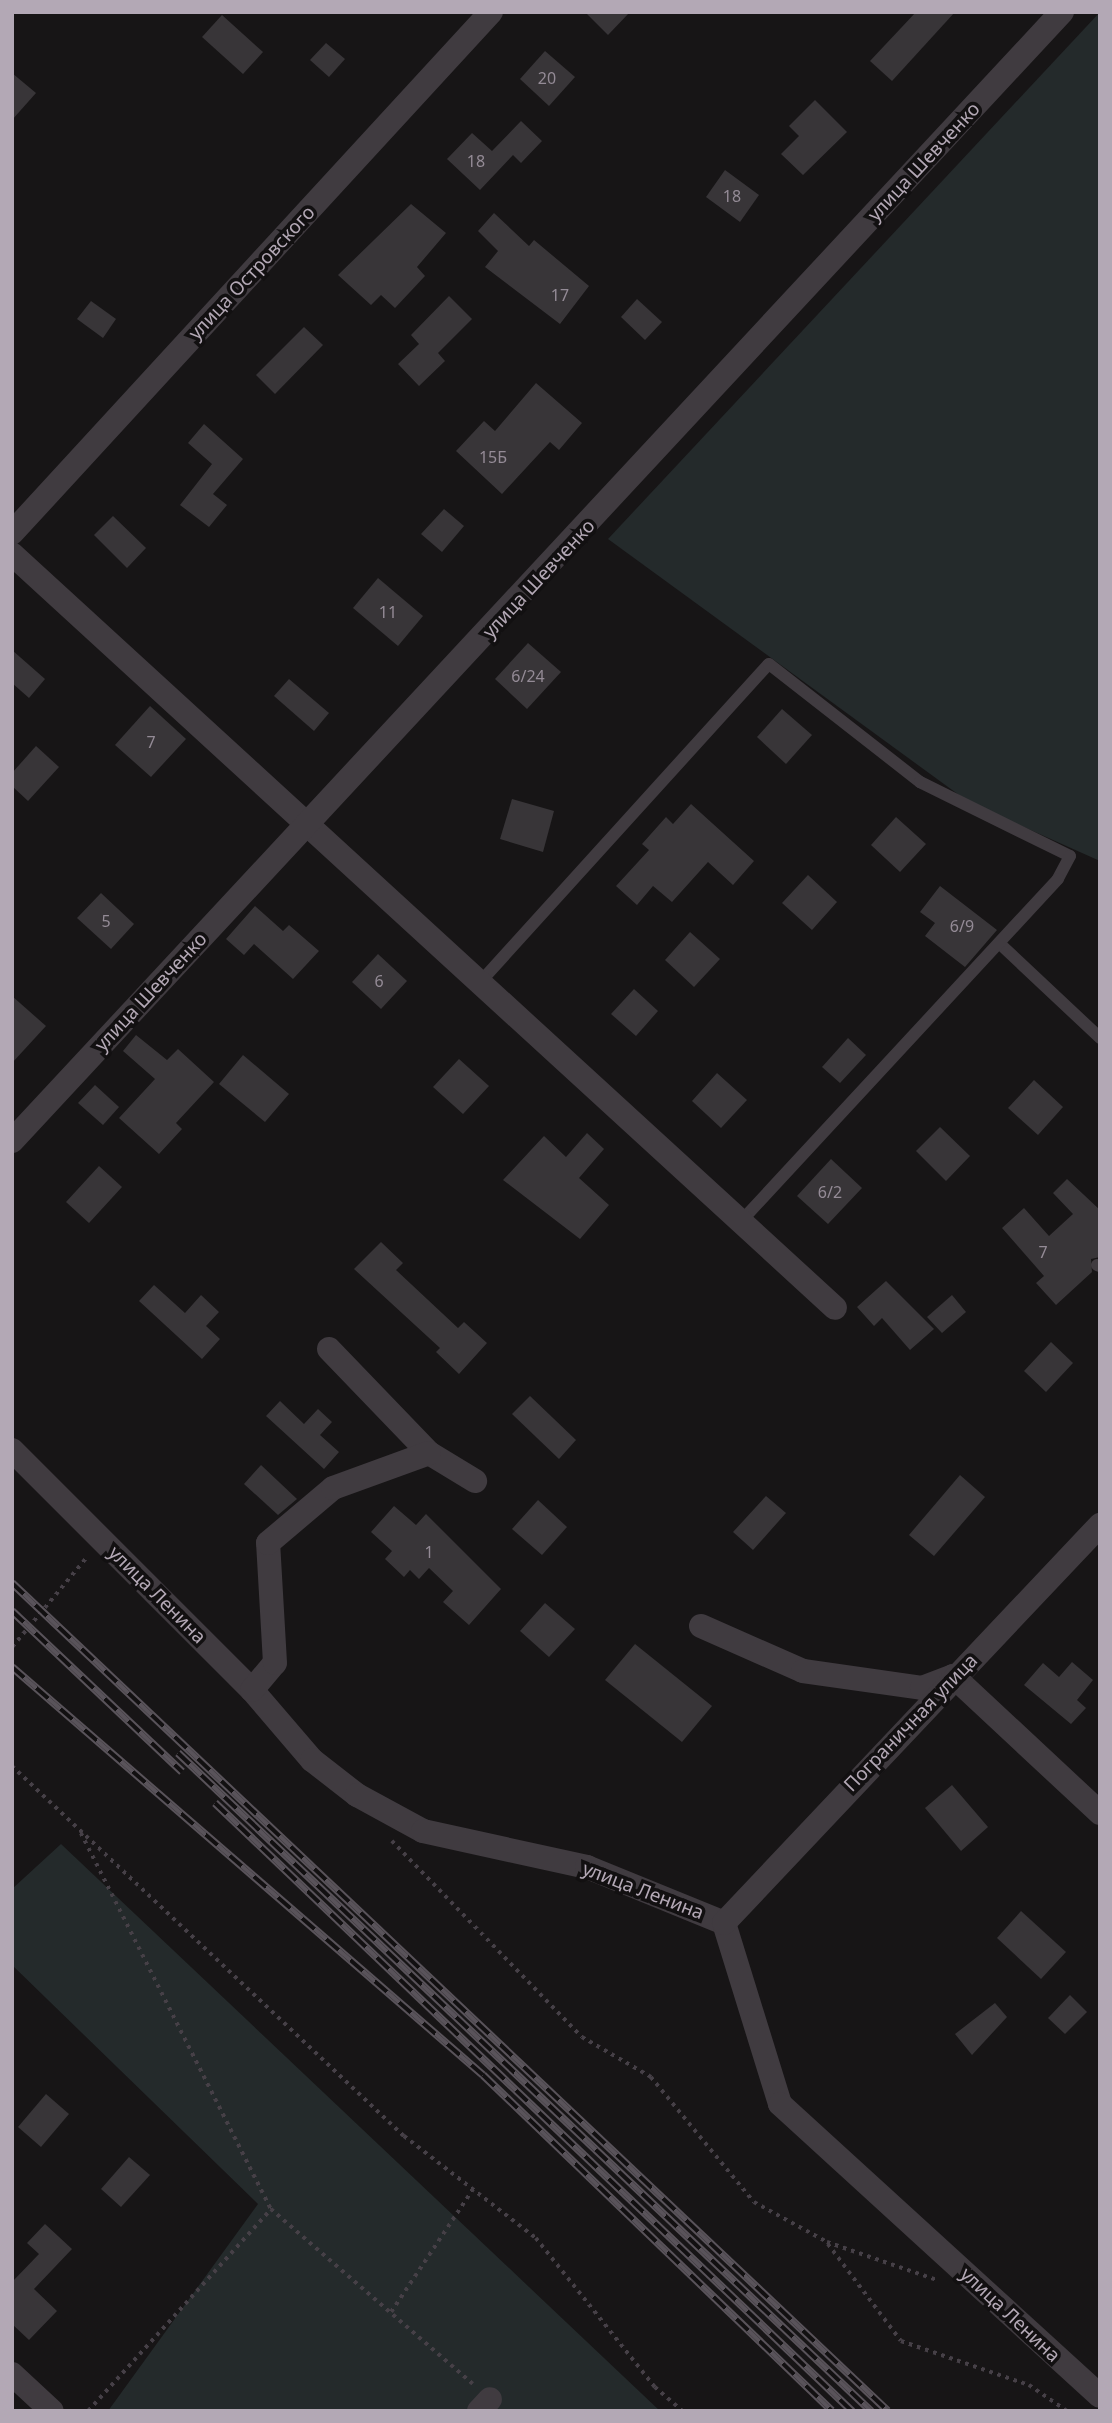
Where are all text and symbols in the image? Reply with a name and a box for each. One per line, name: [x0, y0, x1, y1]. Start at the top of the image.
house number: 20: [538, 68, 556, 88]
street label: улица Шевченко: [863, 98, 985, 226]
house number: 18: [467, 151, 485, 171]
house number: 18: [723, 186, 741, 206]
street label: улица Островского: [184, 201, 320, 345]
house number: 17: [551, 285, 569, 305]
house number: 15Б: [479, 447, 507, 467]
street label: улица Шевченко: [478, 515, 600, 643]
house number: 11: [379, 602, 397, 622]
house number: 6/24: [511, 666, 545, 686]
house number: 7: [146, 732, 156, 752]
house number: 5: [101, 911, 111, 931]
house number: 6/9: [950, 916, 974, 936]
street label: улица Шевченко: [90, 928, 212, 1056]
house number: 6: [374, 971, 384, 991]
house number: 6/2: [818, 1182, 842, 1202]
house number: 7: [1038, 1242, 1048, 1262]
street label: улица Ленина: [104, 1542, 210, 1648]
house number: 1: [424, 1542, 434, 1562]
street label: Пограничная улица: [839, 1650, 983, 1796]
street label: улица Ленина: [579, 1857, 707, 1925]
street label: улица Ленина: [955, 2263, 1065, 2367]

